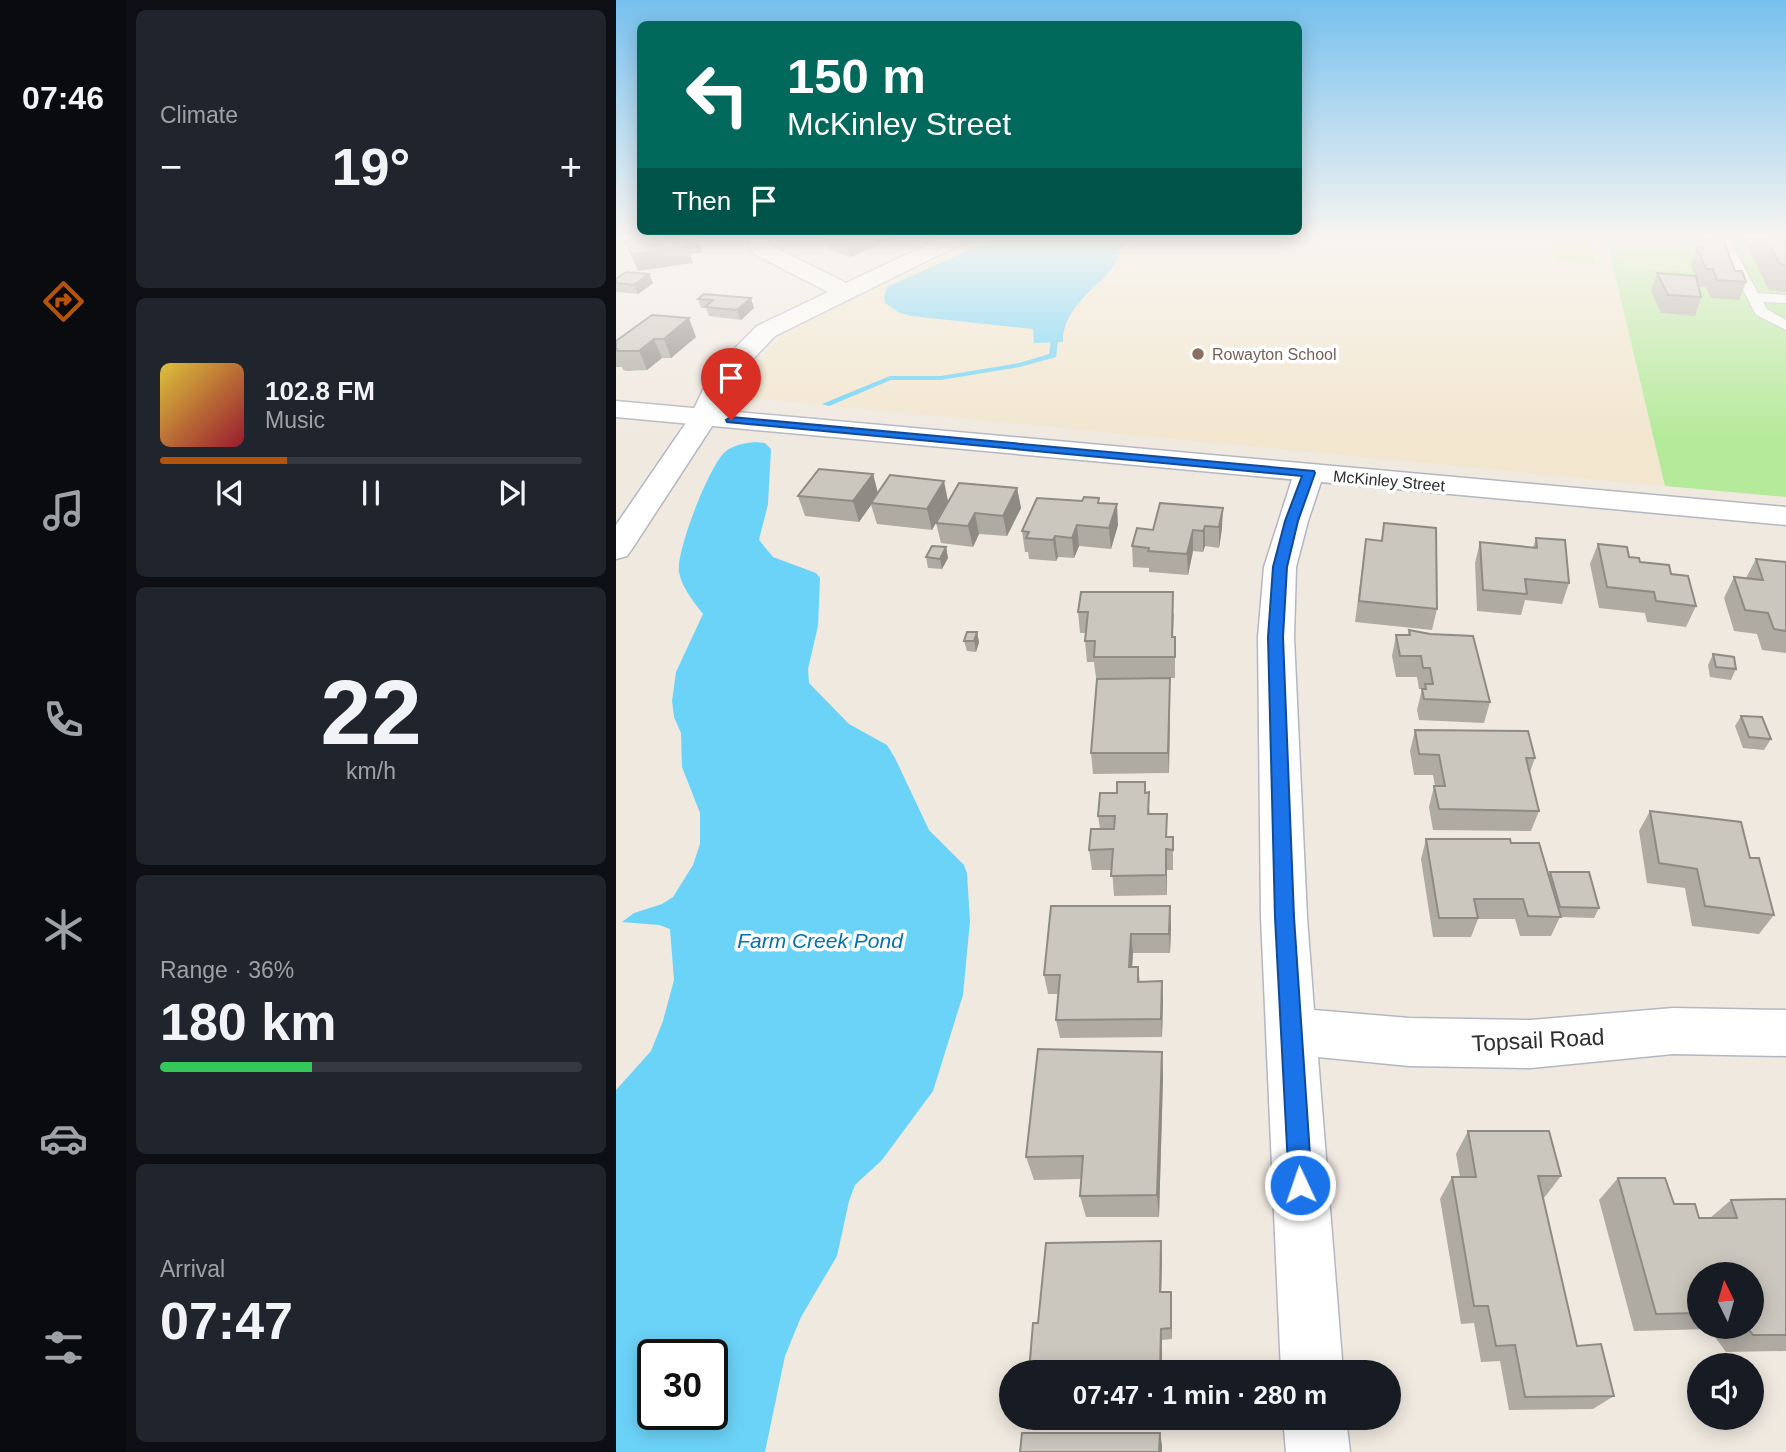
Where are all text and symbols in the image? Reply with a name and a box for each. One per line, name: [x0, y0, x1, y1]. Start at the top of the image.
icon: left: [672, 49, 763, 140]
text: 150 m: [787, 49, 926, 103]
text: 07:46: [22, 80, 104, 116]
text: Climate: [160, 102, 238, 128]
text: McKinley Street: [787, 106, 1011, 142]
text: 19°: [332, 138, 410, 196]
text: −: [160, 146, 182, 188]
text: +: [560, 146, 582, 188]
icon: arrive: [745, 182, 783, 220]
text: Then: [672, 186, 731, 216]
icon: directions: [39, 277, 88, 326]
marker: Rowayton School: [1190, 346, 1206, 362]
place label: Rowayton School: [1212, 346, 1337, 363]
pin: [701, 348, 761, 420]
icon: arrive: [712, 359, 750, 397]
text: 102.8 FM: [265, 376, 375, 406]
text: Music: [265, 407, 325, 433]
street label: McKinley Street: [1332, 468, 1446, 494]
icon: previous: [211, 474, 249, 512]
icon: pause: [352, 474, 390, 512]
icon: next: [493, 474, 531, 512]
icon: music: [39, 486, 88, 535]
text: 22: [320, 662, 422, 763]
icon: phone: [39, 695, 88, 744]
text: km/h: [346, 758, 396, 784]
icon: climate: [39, 905, 88, 954]
water label: Farm Creek Pond: [737, 929, 904, 952]
text: Range · 36%: [160, 957, 294, 983]
text: 180 km: [160, 993, 336, 1051]
street label: Topsail Road: [1471, 1024, 1605, 1056]
icon: car: [39, 1114, 88, 1163]
position arrow: [1263, 1148, 1337, 1222]
text: Arrival: [160, 1256, 225, 1282]
north arrow: [1687, 1262, 1764, 1339]
map controls: [1687, 1262, 1764, 1430]
text: 07:47: [160, 1292, 293, 1350]
icon: filters: [39, 1323, 88, 1372]
speed limit sign: 30: [637, 1339, 728, 1430]
button: sound: [1687, 1353, 1764, 1430]
text: 07:47 · 1 min · 280 m: [1073, 1380, 1327, 1410]

